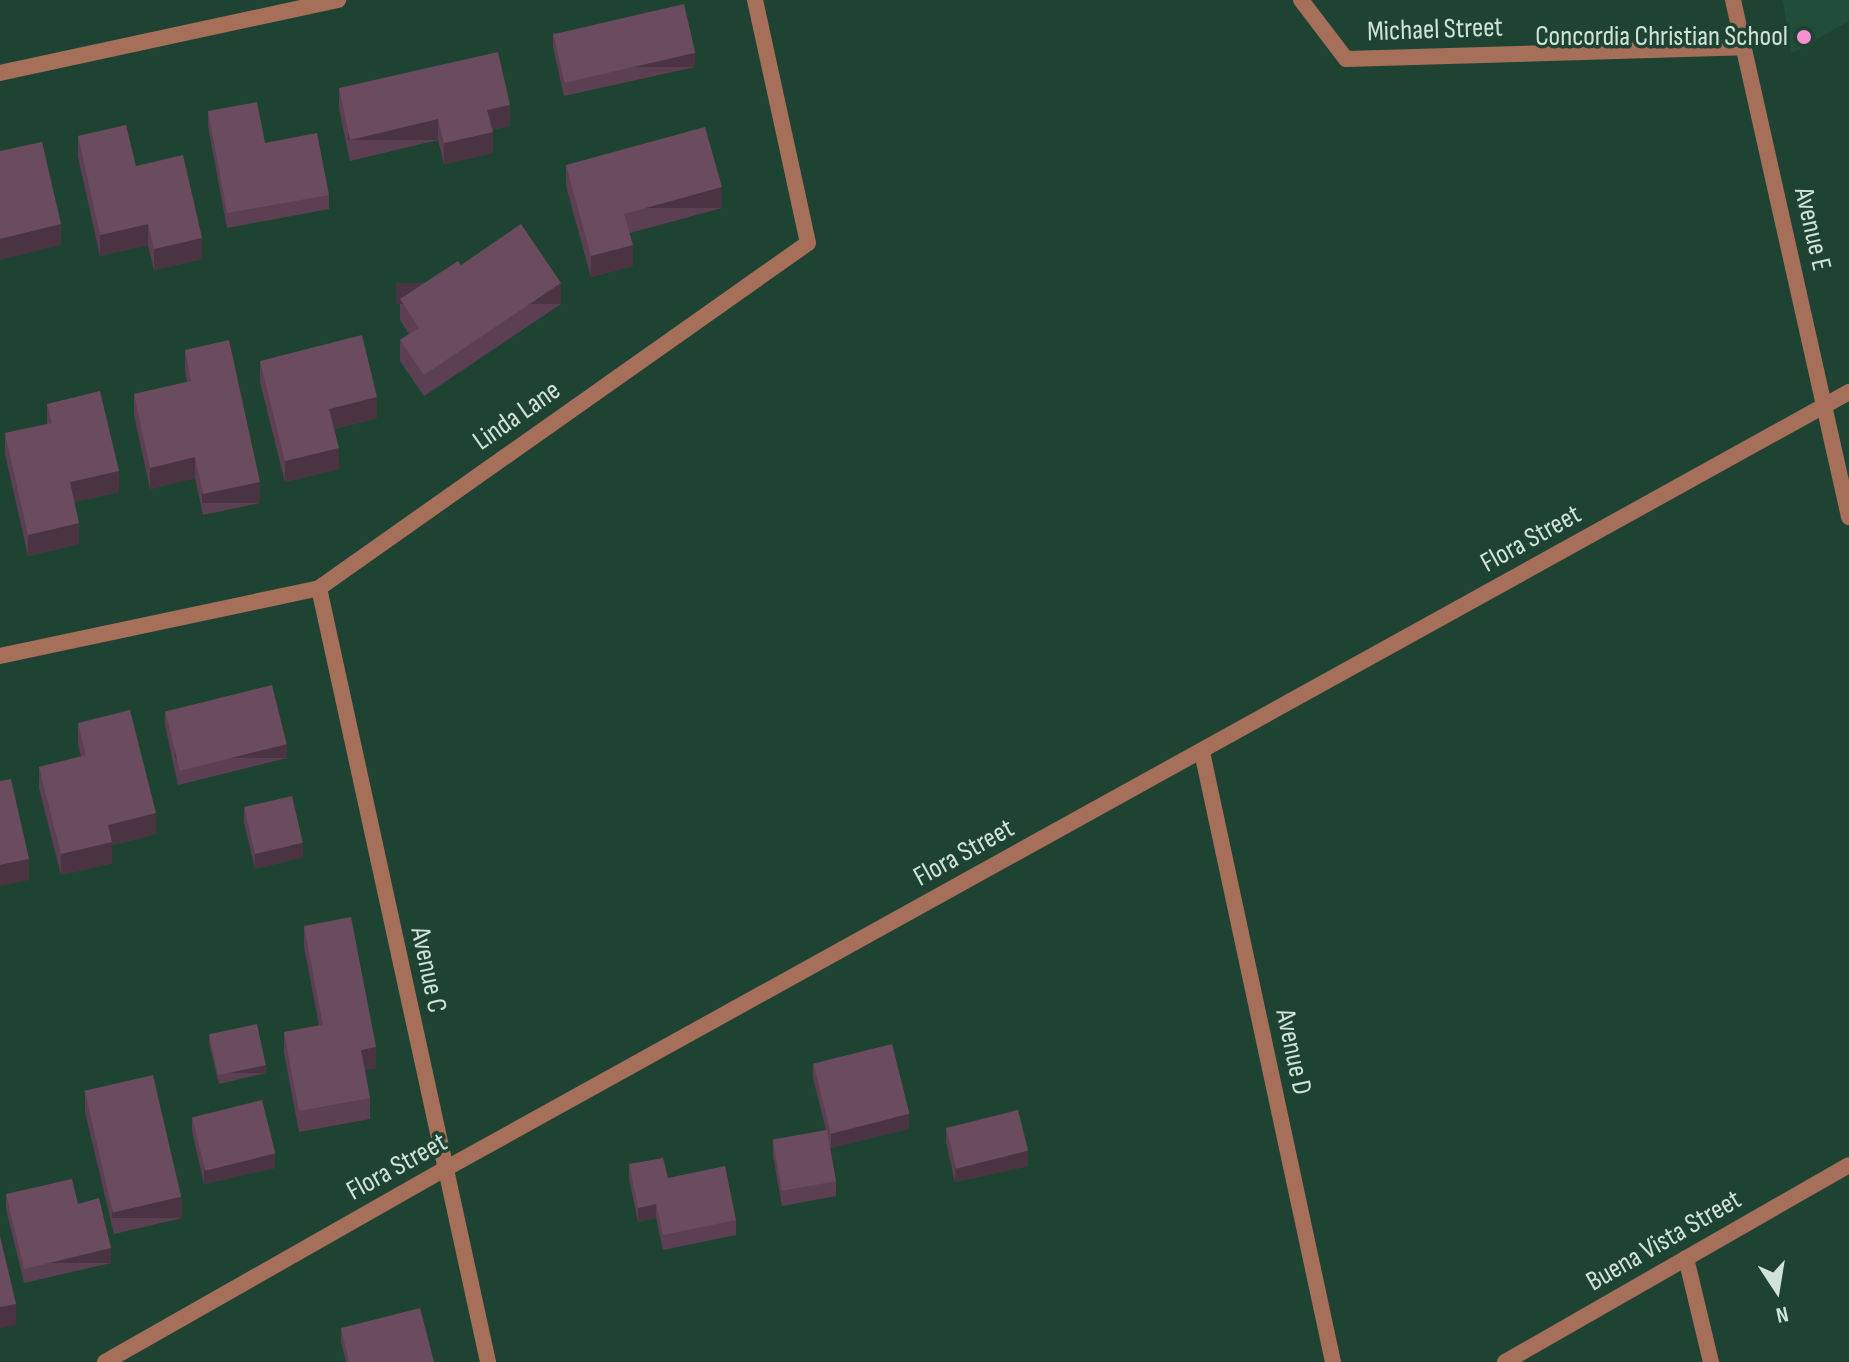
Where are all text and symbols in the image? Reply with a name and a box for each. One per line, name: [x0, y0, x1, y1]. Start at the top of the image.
street label: Michael Street: [1367, 11, 1503, 49]
place label: Concordia Christian School: [1535, 20, 1788, 54]
marker: Concordia Christian School: [1795, 28, 1813, 46]
street label: Avenue E: [1786, 184, 1838, 274]
street label: Linda Lane: [467, 374, 567, 458]
street label: Flora Street: [1475, 498, 1587, 580]
street label: Flora Street: [908, 812, 1020, 894]
street label: Avenue C: [403, 924, 453, 1016]
street label: Avenue D: [1268, 1006, 1318, 1098]
street label: Flora Street: [341, 1126, 453, 1208]
street label: Buena Vista Street: [1581, 1183, 1747, 1299]
north arrow: [1737, 1250, 1817, 1330]
text: N: [1774, 1300, 1791, 1328]

